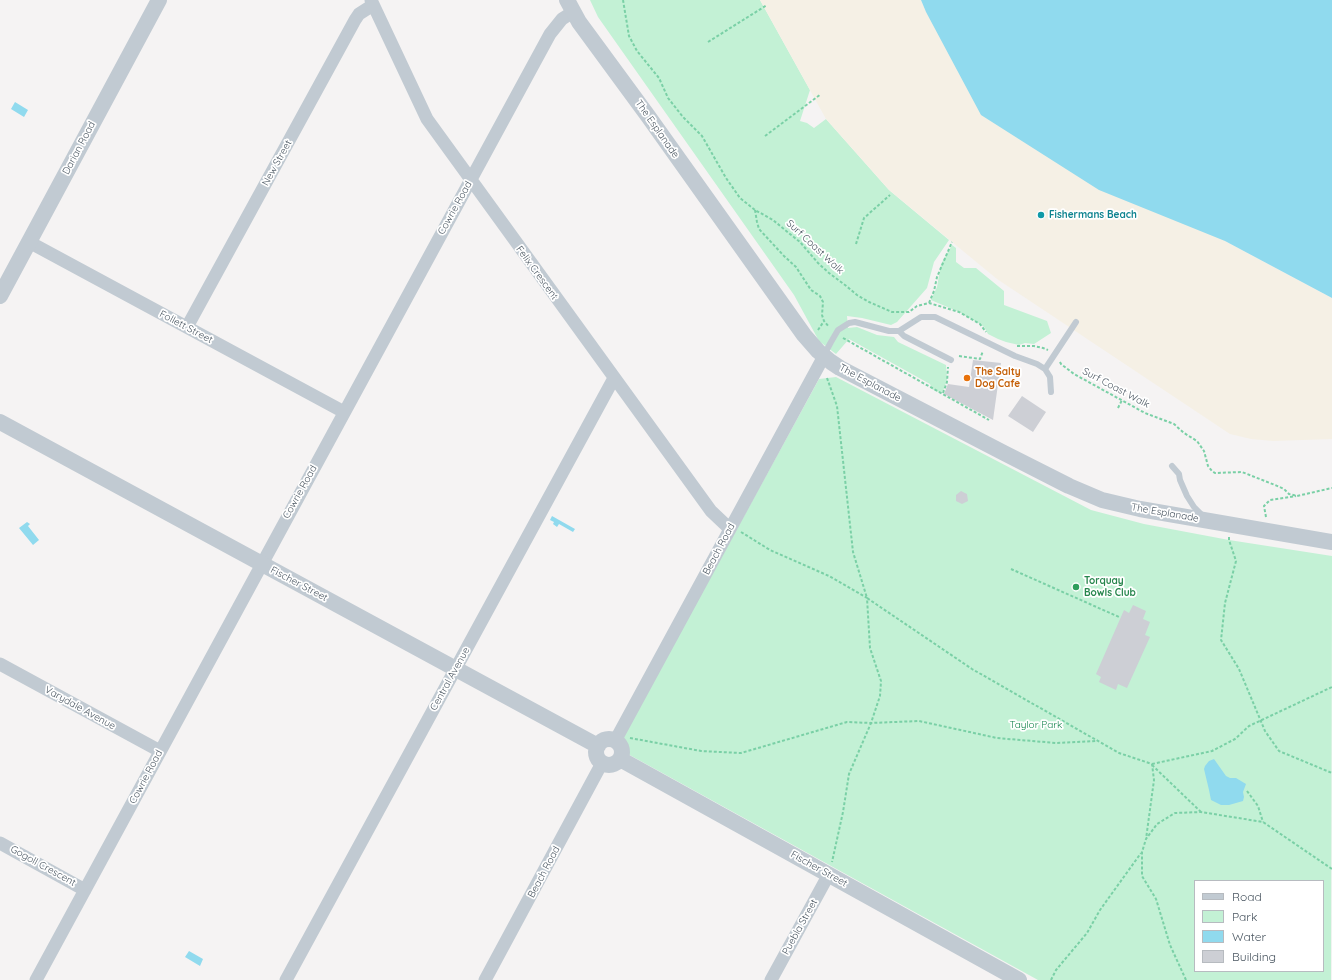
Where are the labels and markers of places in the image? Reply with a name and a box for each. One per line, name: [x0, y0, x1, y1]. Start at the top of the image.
place label: Fishermans Beach: [1049, 209, 1137, 221]
marker: Fishermans Beach: [1036, 210, 1046, 220]
place label: The Salty Dog Cafe: [975, 366, 1021, 390]
marker: The Salty Dog Cafe: [962, 373, 972, 383]
place label: Torquay Bowls Club: [1084, 575, 1136, 598]
marker: Torquay Bowls Club: [1071, 582, 1081, 592]

